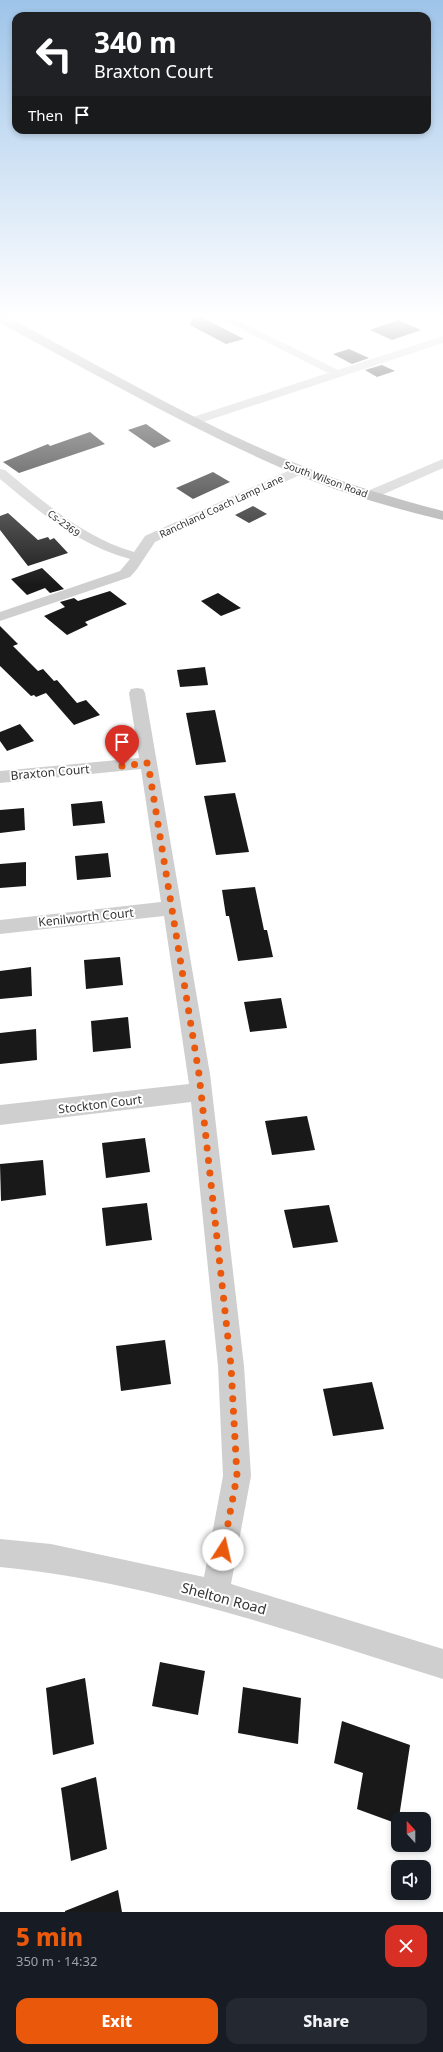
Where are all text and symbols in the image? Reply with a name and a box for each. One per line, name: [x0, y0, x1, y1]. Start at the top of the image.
text: 340 m: [94, 23, 177, 61]
icon: left: [28, 28, 80, 80]
text: Braxton Court: [94, 59, 213, 83]
icon: arrive: [71, 104, 93, 126]
text: Then: [28, 105, 63, 125]
street label: South Wilson Road: [282, 457, 370, 501]
street label: Ranchland Coach Lamp Lane: [157, 471, 286, 541]
street label: Cs-2369: [45, 506, 83, 540]
pin: [105, 725, 139, 766]
icon: arrive: [111, 731, 133, 753]
street label: Braxton Court: [10, 760, 91, 784]
street label: Kenilworth Court: [37, 903, 135, 930]
street label: Stockton Court: [57, 1090, 143, 1118]
position arrow: [202, 1529, 244, 1571]
street label: Shelton Road: [179, 1578, 269, 1618]
north arrow: [391, 1812, 431, 1852]
map controls: [391, 1812, 431, 1900]
button: sound: [391, 1860, 431, 1900]
text: 5 min: [16, 1920, 83, 1953]
button: close: [385, 1925, 427, 1967]
text: 350 m · 14:32: [16, 1952, 97, 1970]
button: Exit: [16, 1998, 218, 2044]
button: Share: [226, 1998, 427, 2044]

